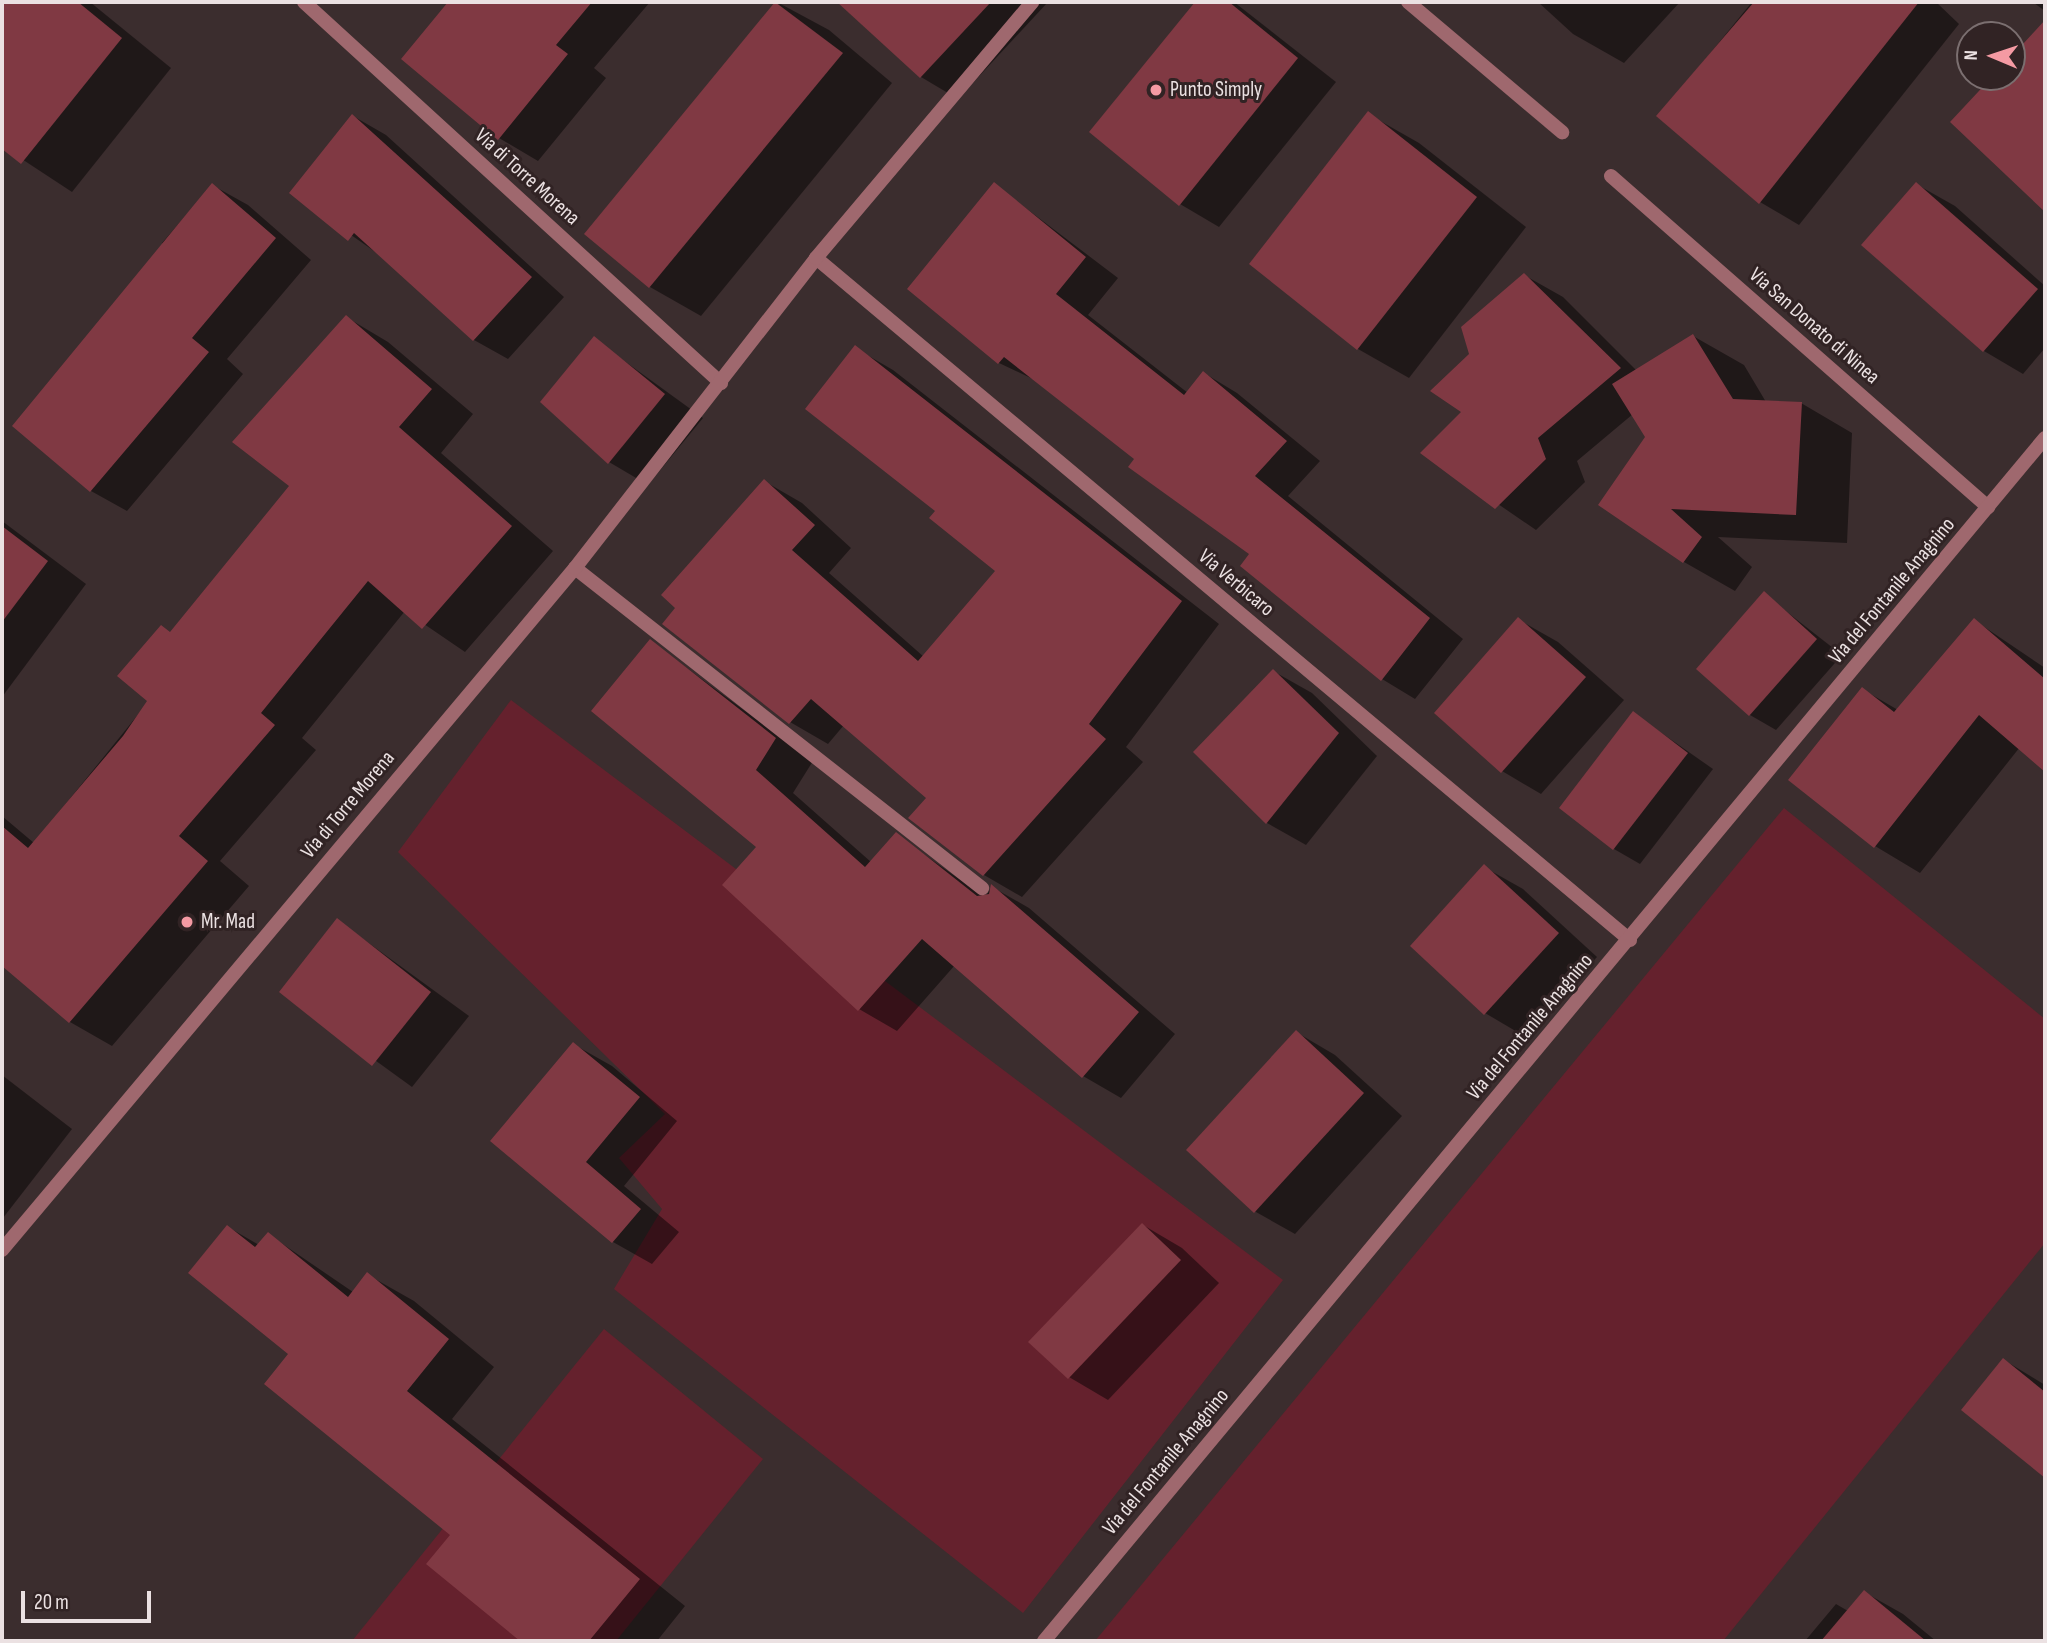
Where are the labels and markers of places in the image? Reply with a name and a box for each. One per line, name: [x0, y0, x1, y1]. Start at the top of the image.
place label: Punto Simply: [1170, 77, 1262, 103]
marker: Punto Simply: [1148, 82, 1164, 98]
place label: Mr. Mad: [201, 909, 255, 935]
marker: Mr. Mad: [179, 914, 195, 930]

